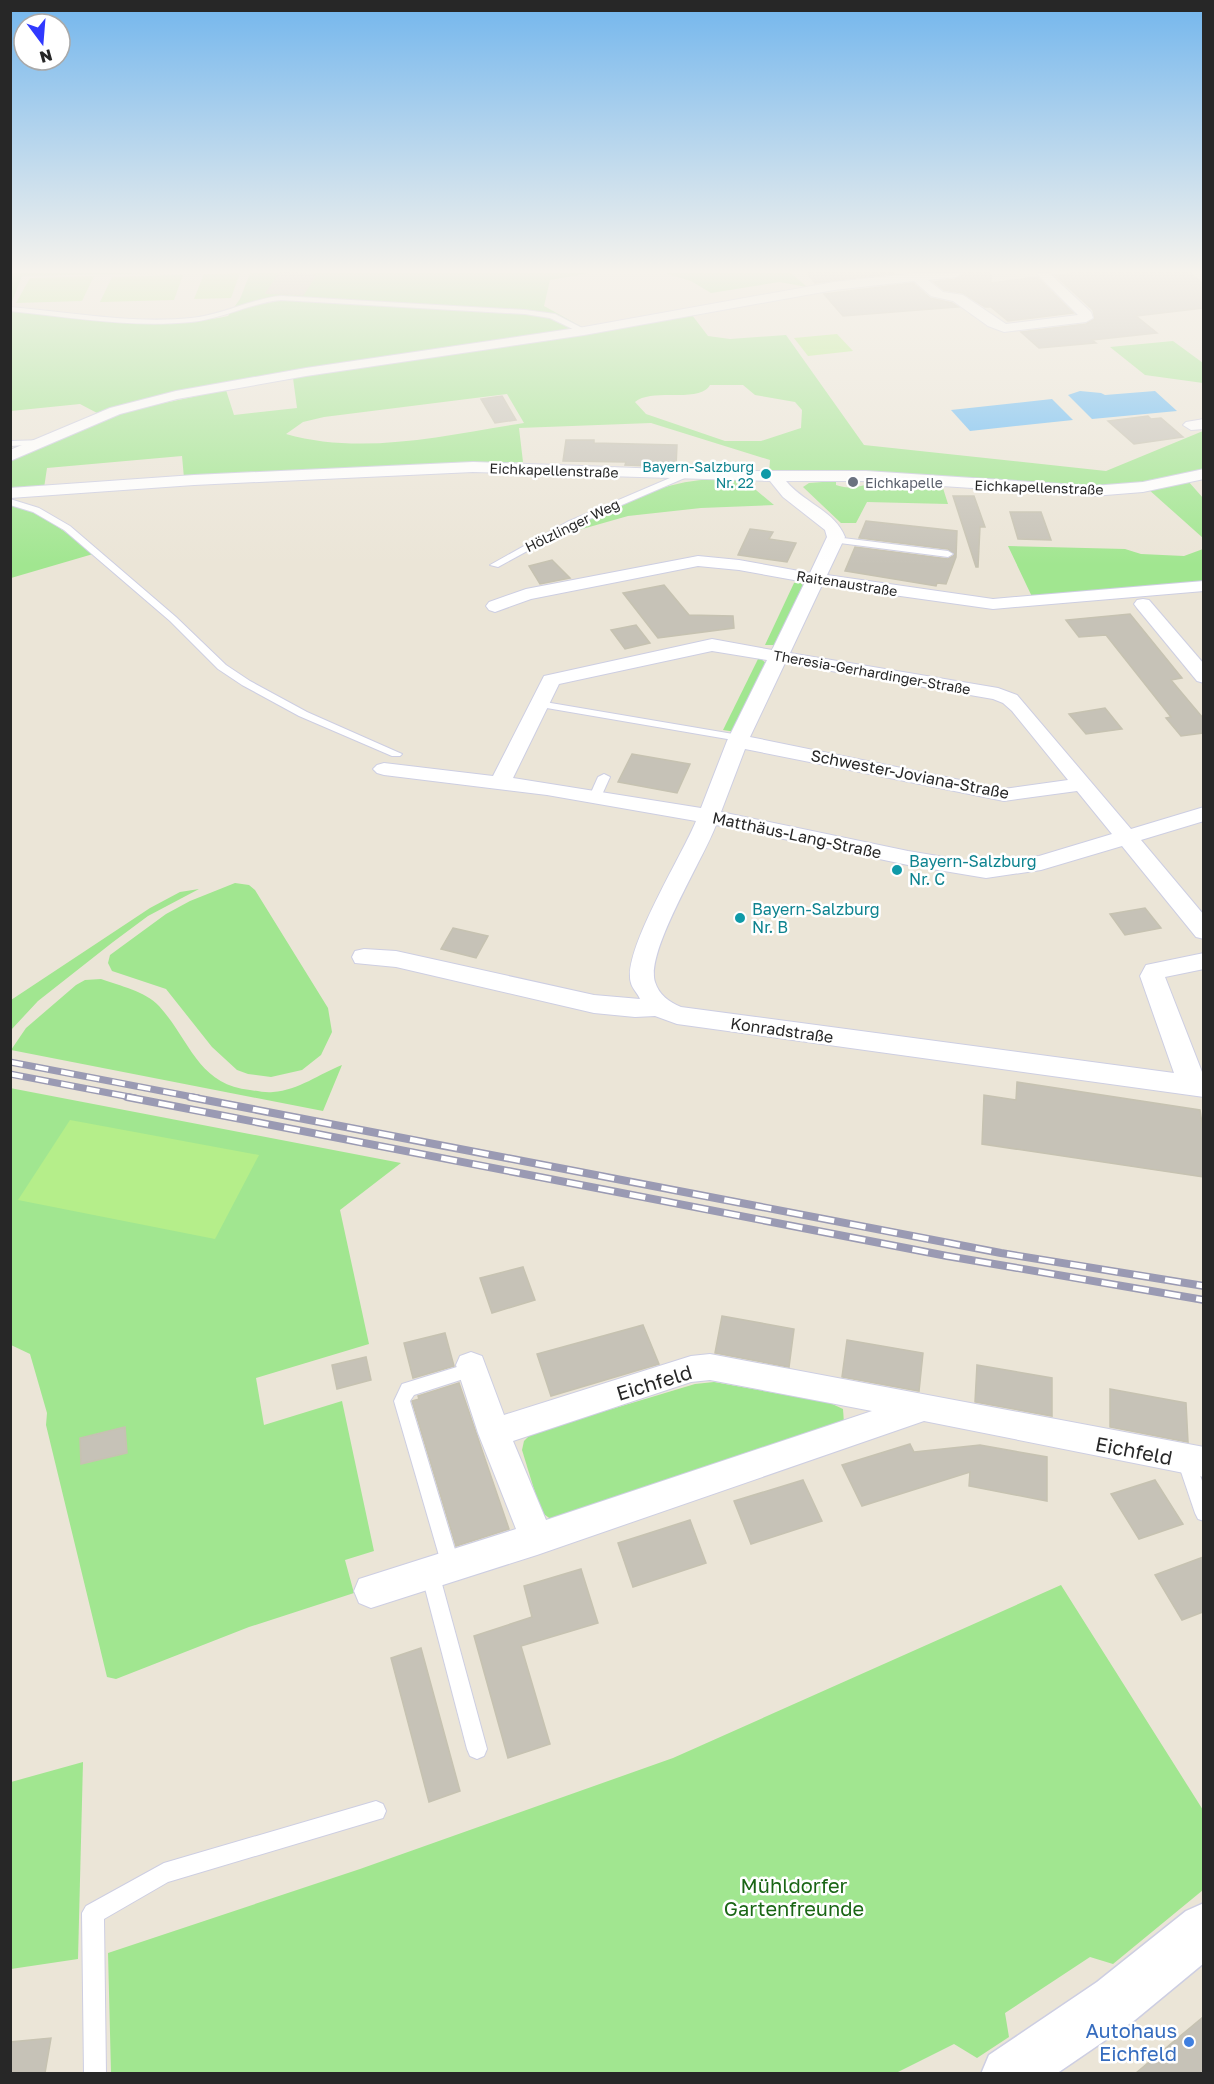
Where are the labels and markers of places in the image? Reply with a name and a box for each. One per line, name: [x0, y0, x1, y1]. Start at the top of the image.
place label: Bayern-Salzburg Nr. 22: [642, 458, 754, 491]
marker: Bayern-Salzburg Nr. 22: [759, 467, 773, 481]
place label: Eichkapelle: [865, 474, 943, 491]
marker: Eichkapelle: [846, 475, 860, 489]
place label: Bayern-Salzburg Nr. C: [909, 851, 1037, 889]
marker: Bayern-Salzburg Nr. C: [890, 863, 904, 877]
place label: Bayern-Salzburg Nr. B: [752, 899, 880, 937]
marker: Bayern-Salzburg Nr. B: [733, 911, 747, 925]
place label: Autohaus Eichfeld: [1086, 2018, 1177, 2065]
marker: Autohaus Eichfeld: [1182, 2035, 1196, 2049]

